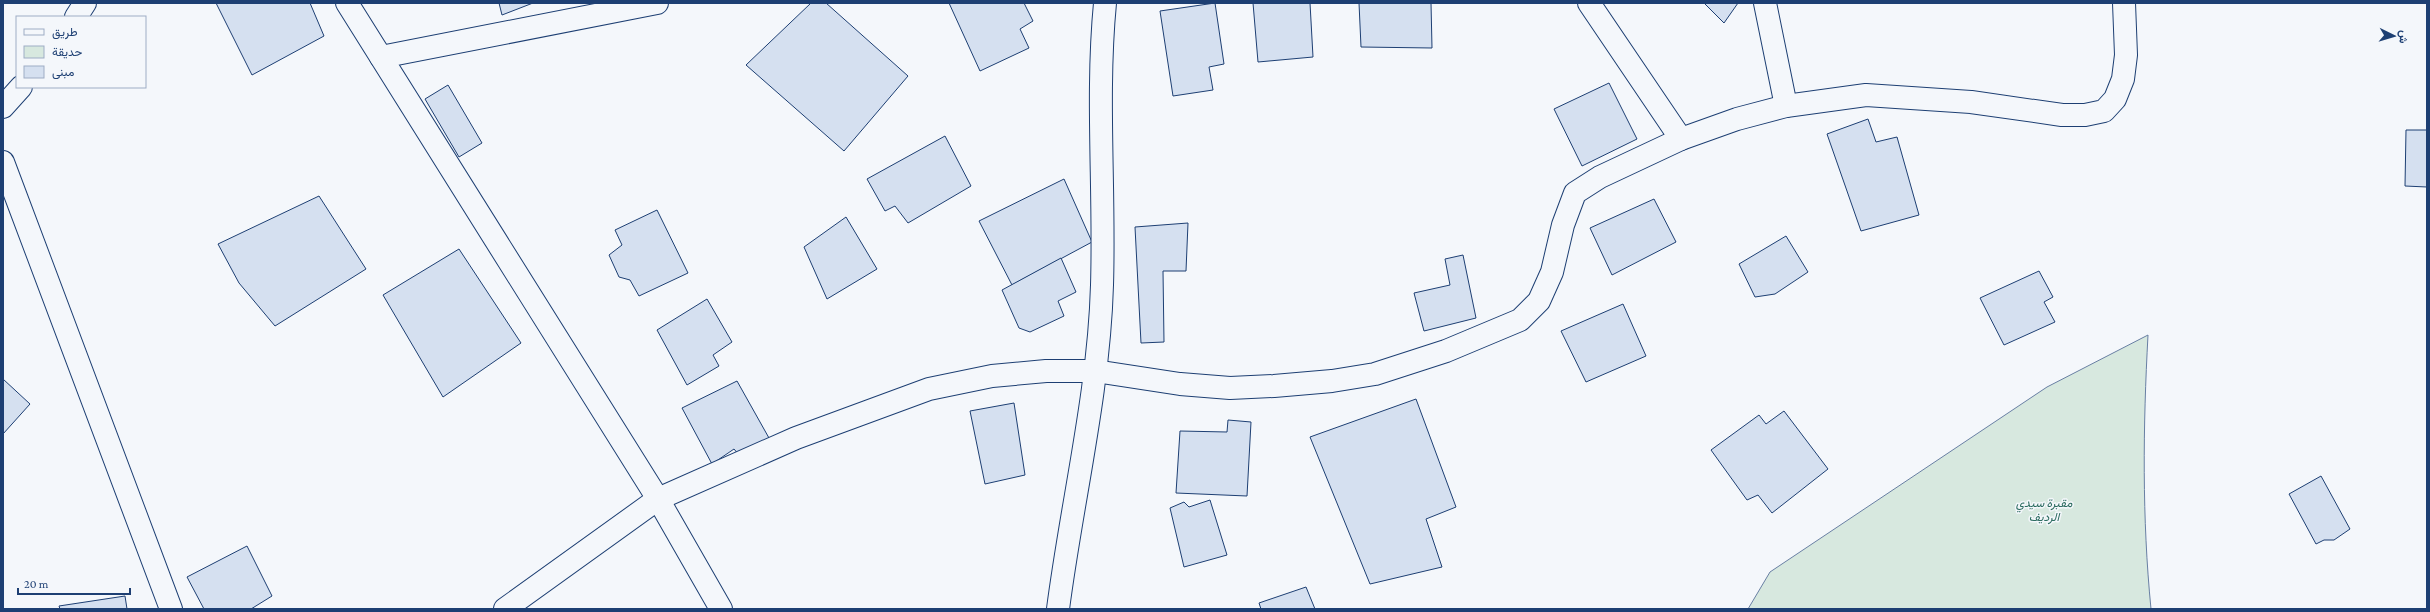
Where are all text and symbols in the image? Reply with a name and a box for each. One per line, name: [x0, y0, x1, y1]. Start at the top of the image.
legend: [16, 16, 146, 88]
north arrow: [2374, 16, 2414, 56]
text: طريق: [52, 25, 78, 40]
text: ش: [2396, 30, 2411, 44]
text: حديقة: [52, 45, 82, 59]
text: مبنى: [52, 65, 74, 80]
park label: مقبرة سيدي الرديف: [2016, 496, 2073, 525]
scale bar: [18, 570, 130, 596]
text: 20 m: [24, 577, 49, 591]

